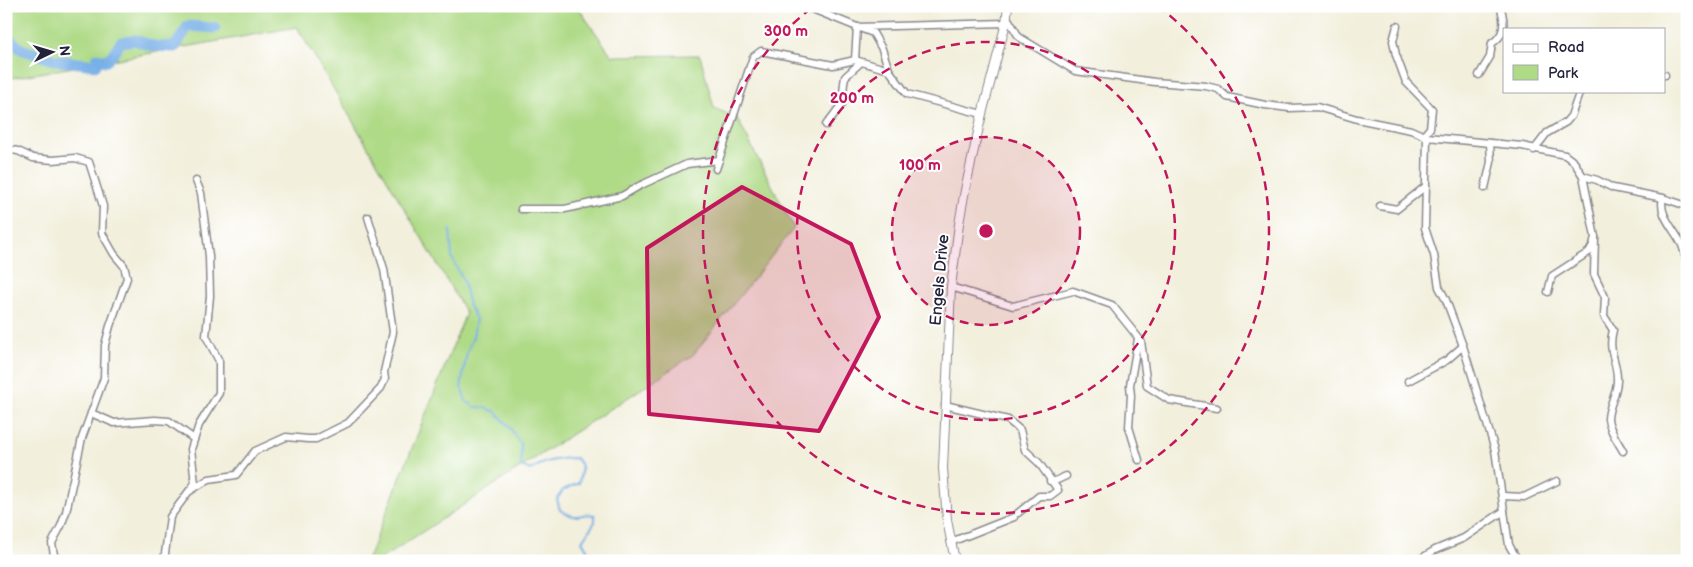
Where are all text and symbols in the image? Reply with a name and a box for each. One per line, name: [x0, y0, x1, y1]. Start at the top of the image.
text: 300 m: [764, 22, 808, 41]
north arrow: [28, 28, 78, 78]
legend: [1503, 28, 1666, 92]
text: Road: [1548, 38, 1584, 57]
text: N: [56, 45, 73, 57]
text: Park: [1548, 64, 1579, 83]
text: 200 m: [830, 89, 874, 108]
text: 100 m: [899, 156, 941, 175]
centre of rings: [977, 222, 995, 240]
street label: Engels Drive: [927, 233, 954, 327]

